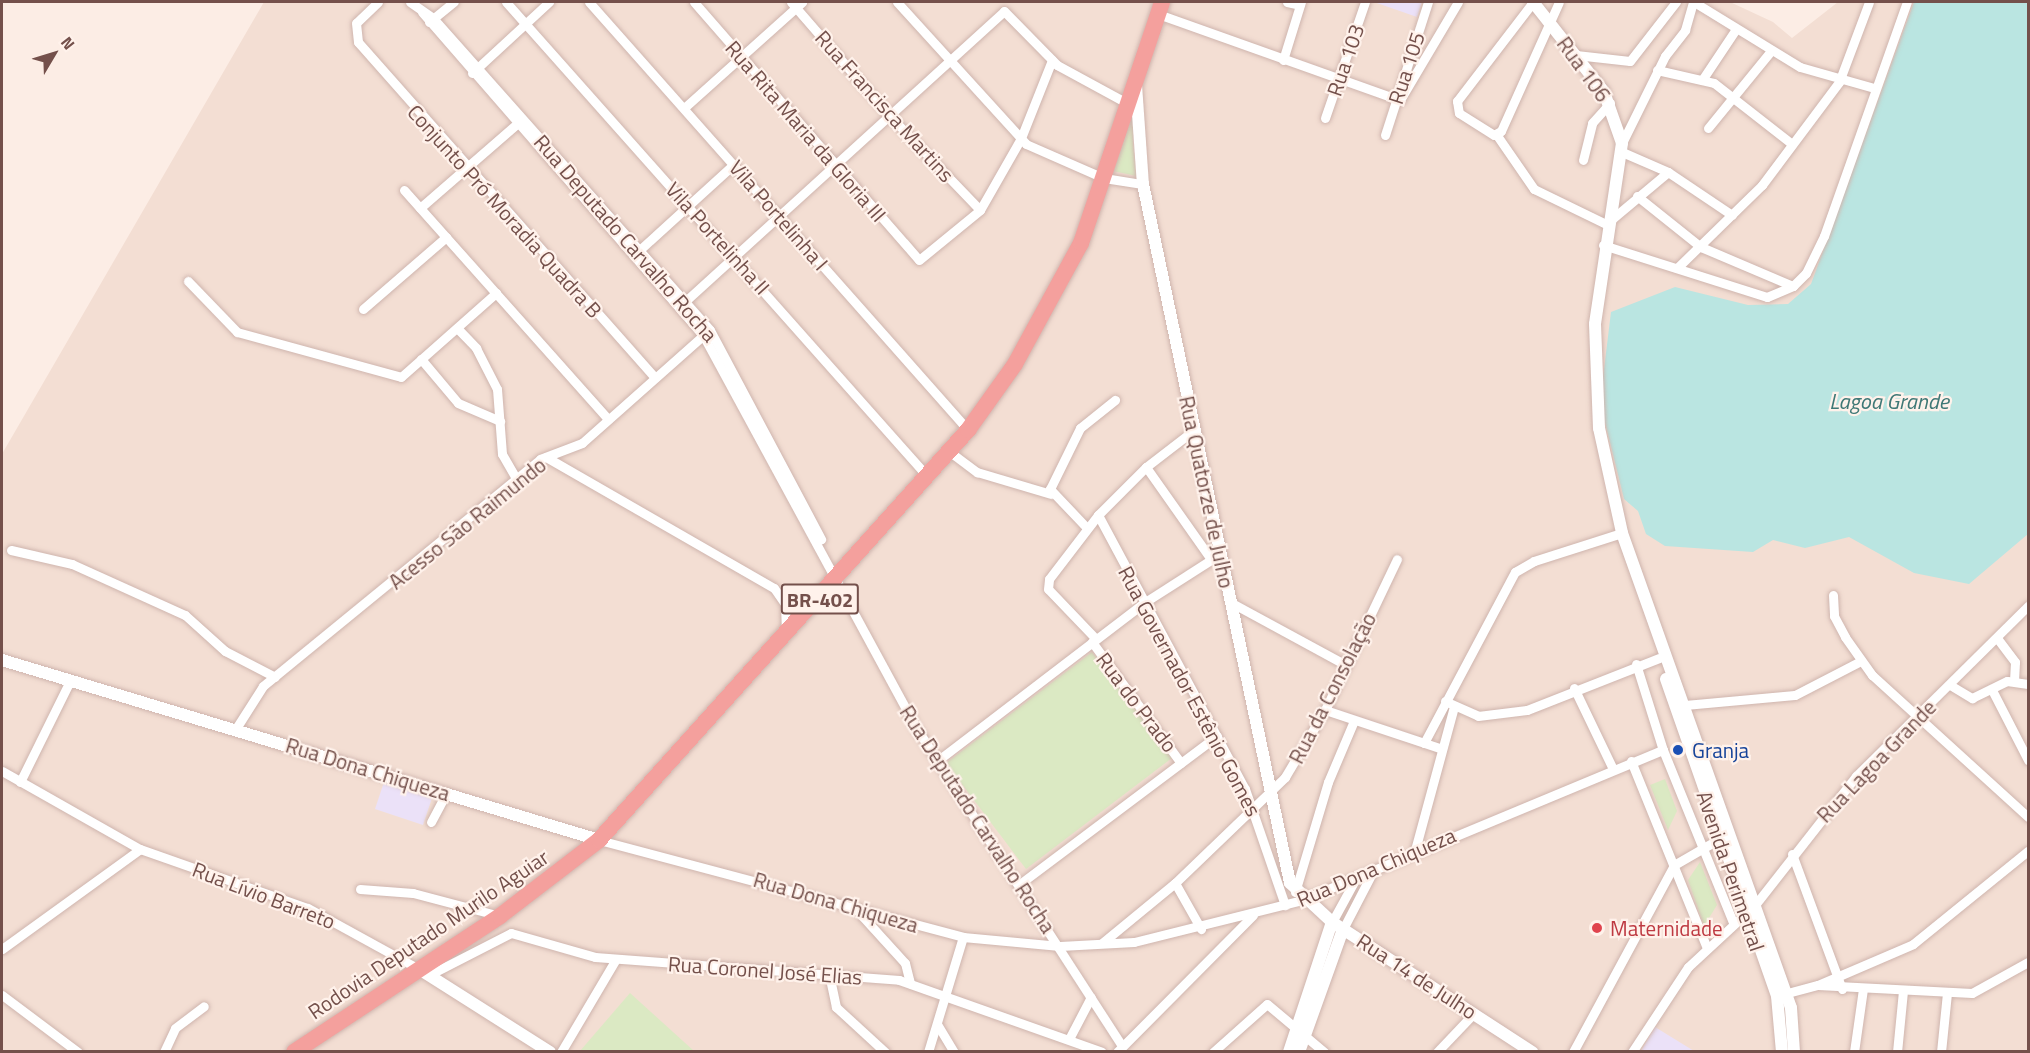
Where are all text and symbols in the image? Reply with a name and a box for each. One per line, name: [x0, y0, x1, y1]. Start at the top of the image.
street label: Rua 103: [1321, 21, 1369, 99]
north arrow: [24, 24, 84, 84]
street label: Rua Francisca Martins: [810, 25, 960, 187]
street label: Rua 105: [1383, 29, 1429, 107]
text: N: [55, 31, 81, 55]
street label: Rua 106: [1552, 31, 1616, 107]
street label: Rua Rita Maria da Gloria III: [720, 35, 892, 227]
street label: Conjunto Pró Moradia Quadra B: [403, 99, 607, 323]
street label: Rua Deputado Carvalho Rocha: [529, 129, 723, 347]
street label: Vila Portelinha I: [724, 155, 834, 275]
street label: Vila Portelinha II: [661, 176, 775, 300]
water label: Lagoa Grande: [1829, 389, 1949, 415]
street label: Rua Quatorze de Julho: [1174, 394, 1240, 590]
street label: Acesso São Raimundo: [383, 452, 551, 594]
street label: Rua Governador Estênio Gomes: [1113, 562, 1267, 820]
road number: BR-402: [780, 582, 860, 616]
street label: Rua da Consolação: [1283, 608, 1381, 768]
street label: Rua do Prado: [1091, 647, 1183, 757]
street label: Rua Lagoa Grande: [1811, 695, 1941, 827]
street label: Rua Deputado Carvalho Rocha: [895, 700, 1061, 938]
street label: Rua Dona Chiqueza: [283, 732, 453, 806]
place label: Granja: [1692, 737, 1749, 763]
marker: Granja: [1669, 741, 1687, 759]
street label: Avenida Perimetral: [1692, 788, 1770, 954]
street label: Rua Dona Chiqueza: [1293, 822, 1459, 912]
street label: Rodovia Deputado Murilo Aguiar: [303, 844, 553, 1024]
street label: Rua Lívio Barreto: [189, 856, 339, 934]
street label: Rua Dona Chiqueza: [751, 866, 921, 938]
place label: Maternidade: [1610, 915, 1723, 941]
marker: Maternidade: [1588, 919, 1606, 937]
street label: Rua 14 de Julho: [1352, 928, 1482, 1024]
street label: Rua Coronel José Elias: [667, 951, 863, 989]

